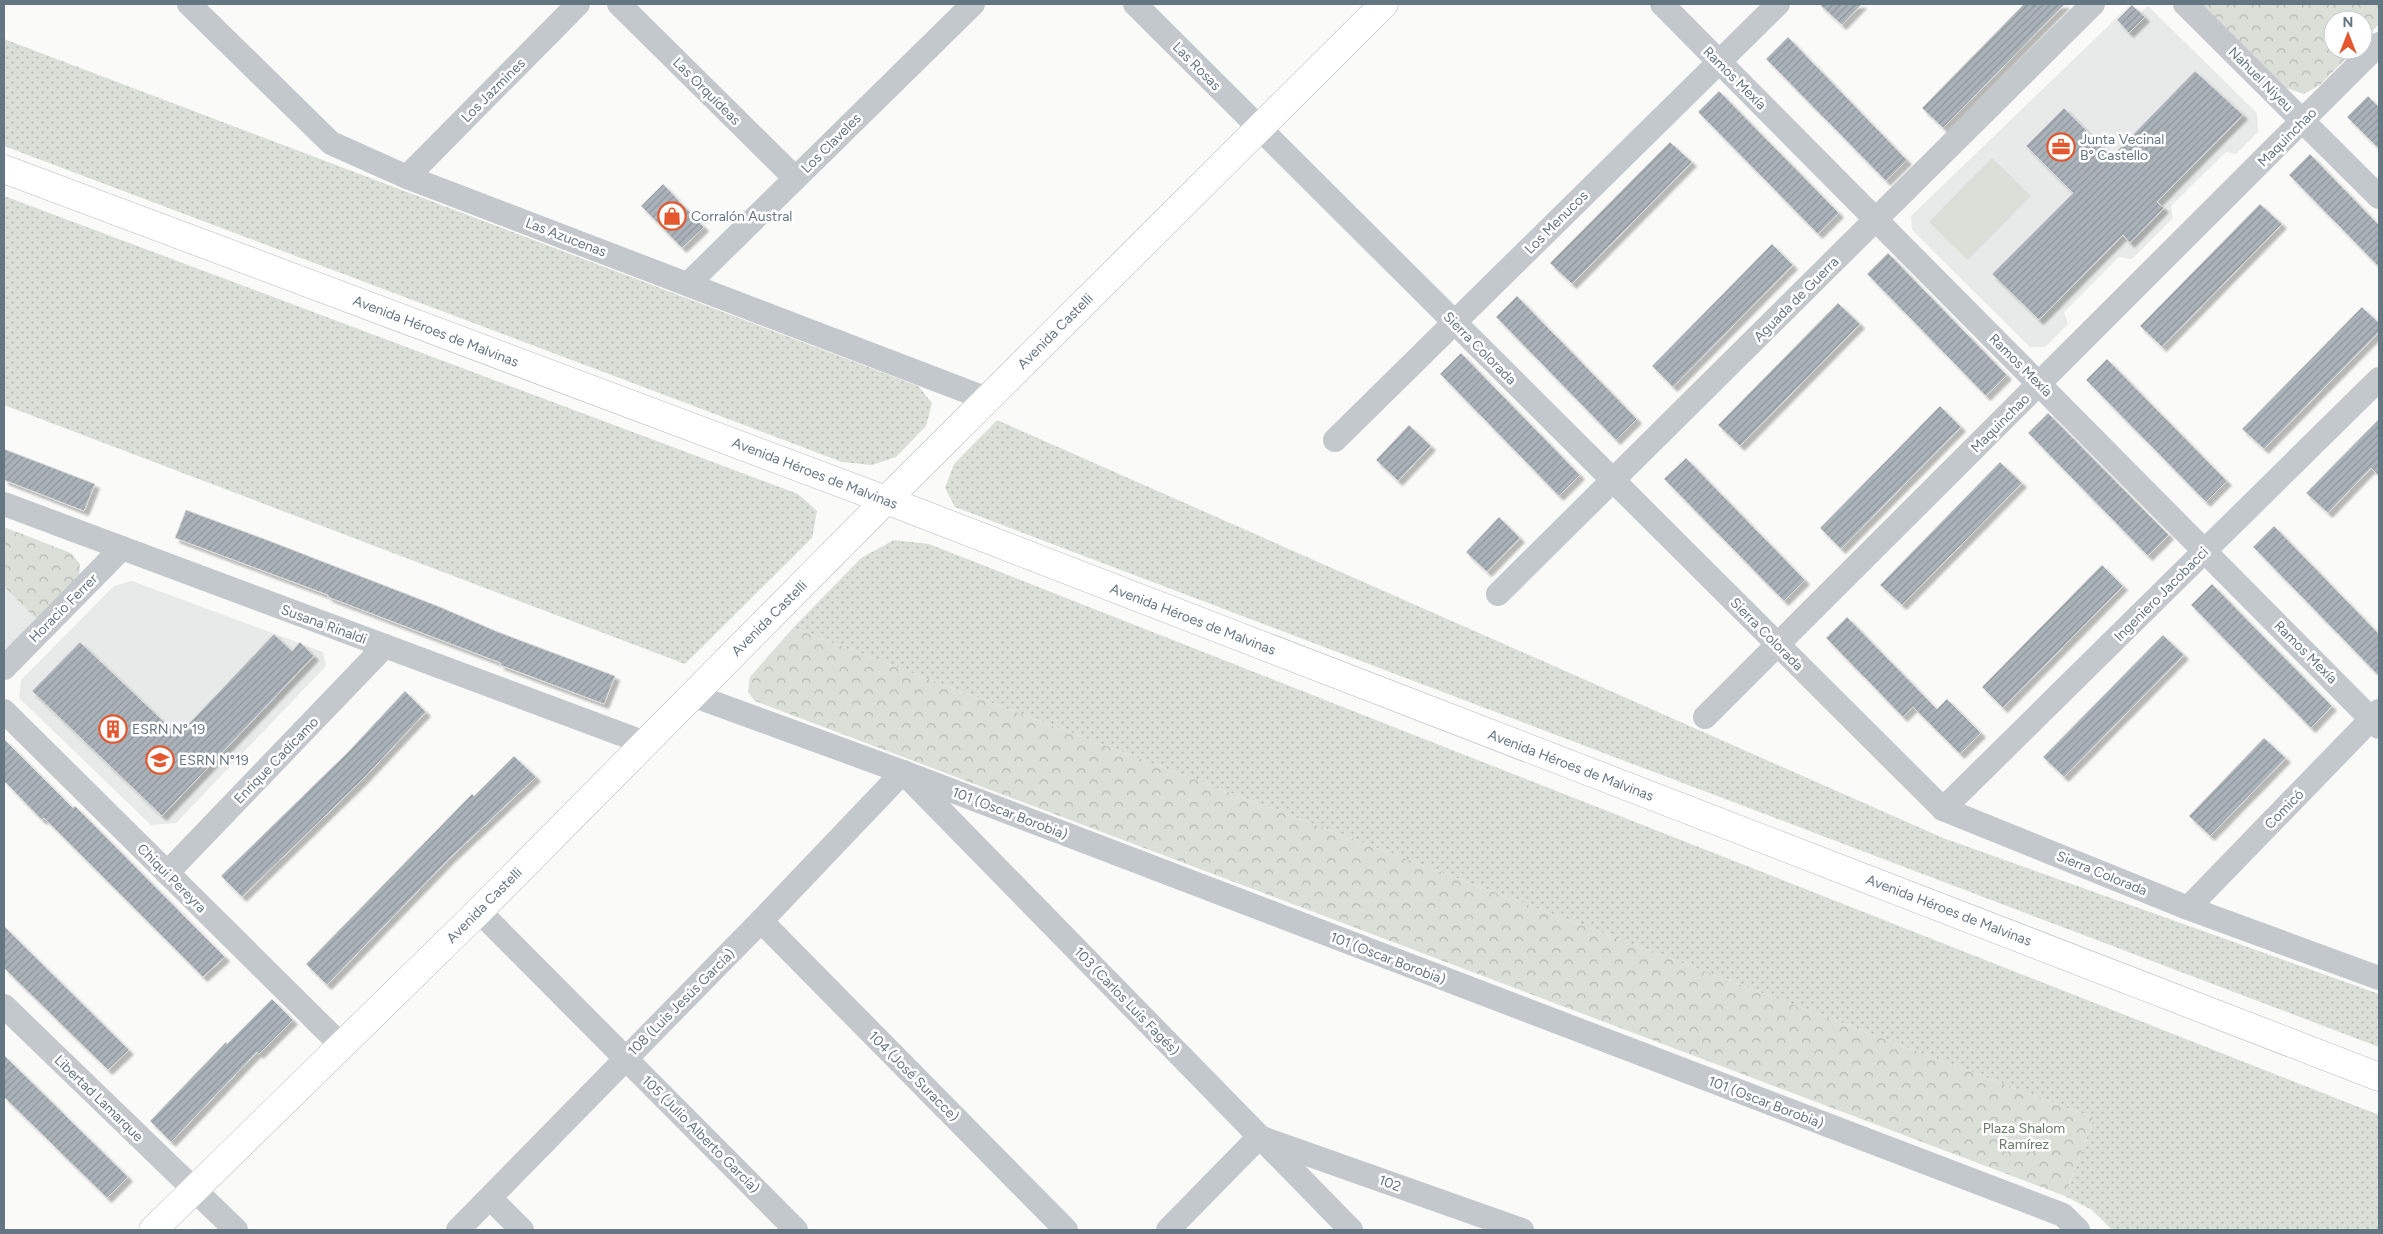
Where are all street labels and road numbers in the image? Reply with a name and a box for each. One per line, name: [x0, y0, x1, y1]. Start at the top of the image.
street label: Las Rosas: [1169, 39, 1224, 94]
street label: Ramos Mexía: [1700, 43, 1770, 113]
street label: Nahuel Niyeu: [2225, 43, 2297, 115]
street label: Las Orquídeas: [669, 54, 744, 129]
street label: Los Jazmines: [458, 55, 529, 126]
street label: Maquinchao: [2254, 104, 2320, 170]
street label: Los Claveles: [798, 110, 865, 177]
street label: Los Menucos: [1521, 187, 1592, 258]
street label: Las Azucenas: [523, 214, 609, 261]
street label: Aguada de Guerra: [1750, 253, 1842, 345]
street label: Avenida Castelli: [1014, 290, 1097, 373]
street label: Avenida Héroes de Malvinas: [351, 292, 521, 371]
street label: Sierra Colorada: [1440, 308, 1520, 388]
street label: Ramos Mexía: [1986, 330, 2056, 400]
street label: Maquinchao: [1967, 390, 2033, 456]
street label: Avenida Héroes de Malvinas: [730, 434, 900, 513]
street label: Ingeniero Jacobacci: [2111, 544, 2212, 645]
street label: Horacio Ferrer: [26, 570, 101, 646]
street label: Avenida Castelli: [728, 577, 811, 660]
street label: Avenida Héroes de Malvinas: [1108, 580, 1278, 659]
street label: Sierra Colorada: [1727, 594, 1807, 674]
street label: Susana Rinaldi: [279, 601, 369, 648]
street label: Ramos Mexía: [2271, 617, 2341, 687]
street label: Enrique Cadícamo: [230, 713, 322, 807]
street label: Avenida Héroes de Malvinas: [1486, 726, 1656, 805]
street label: 101 (Oscar Borobia): [950, 784, 1070, 843]
street label: Comicó: [2261, 786, 2308, 833]
street label: Chiqui Pereyra: [134, 840, 210, 916]
street label: Sierra Colorada: [2054, 848, 2150, 899]
street label: Avenida Castelli: [443, 864, 526, 947]
street label: Avenida Héroes de Malvinas: [1864, 871, 2034, 950]
street label: 101 (Oscar Borobia): [1328, 929, 1448, 988]
street label: 103 (Carlos Luis Fagés): [1070, 944, 1183, 1059]
street label: 108 (Luis Jesús García): [624, 945, 739, 1060]
street label: 104 (José Suracce): [865, 1028, 962, 1125]
street label: Libertad Lamarque: [51, 1052, 147, 1145]
street label: 105 (Julio Alberto García): [638, 1072, 763, 1197]
street label: 101 (Oscar Borobia): [1706, 1073, 1826, 1132]
street label: 102: [1376, 1172, 1403, 1195]

